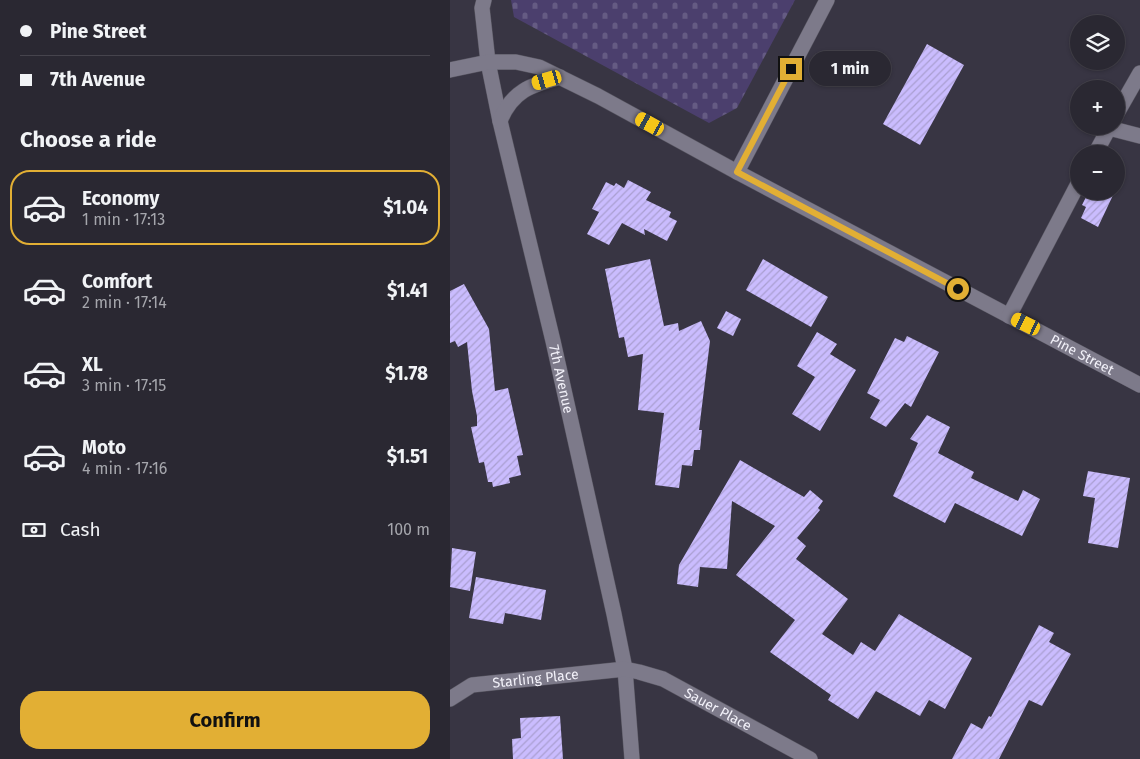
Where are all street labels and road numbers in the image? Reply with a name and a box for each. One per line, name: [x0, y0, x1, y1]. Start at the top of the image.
street label: Pine Street: [1047, 331, 1118, 379]
street label: 7th Avenue: [546, 343, 577, 415]
street label: Starling Place: [492, 665, 580, 691]
street label: Sauer Place: [682, 684, 755, 734]

